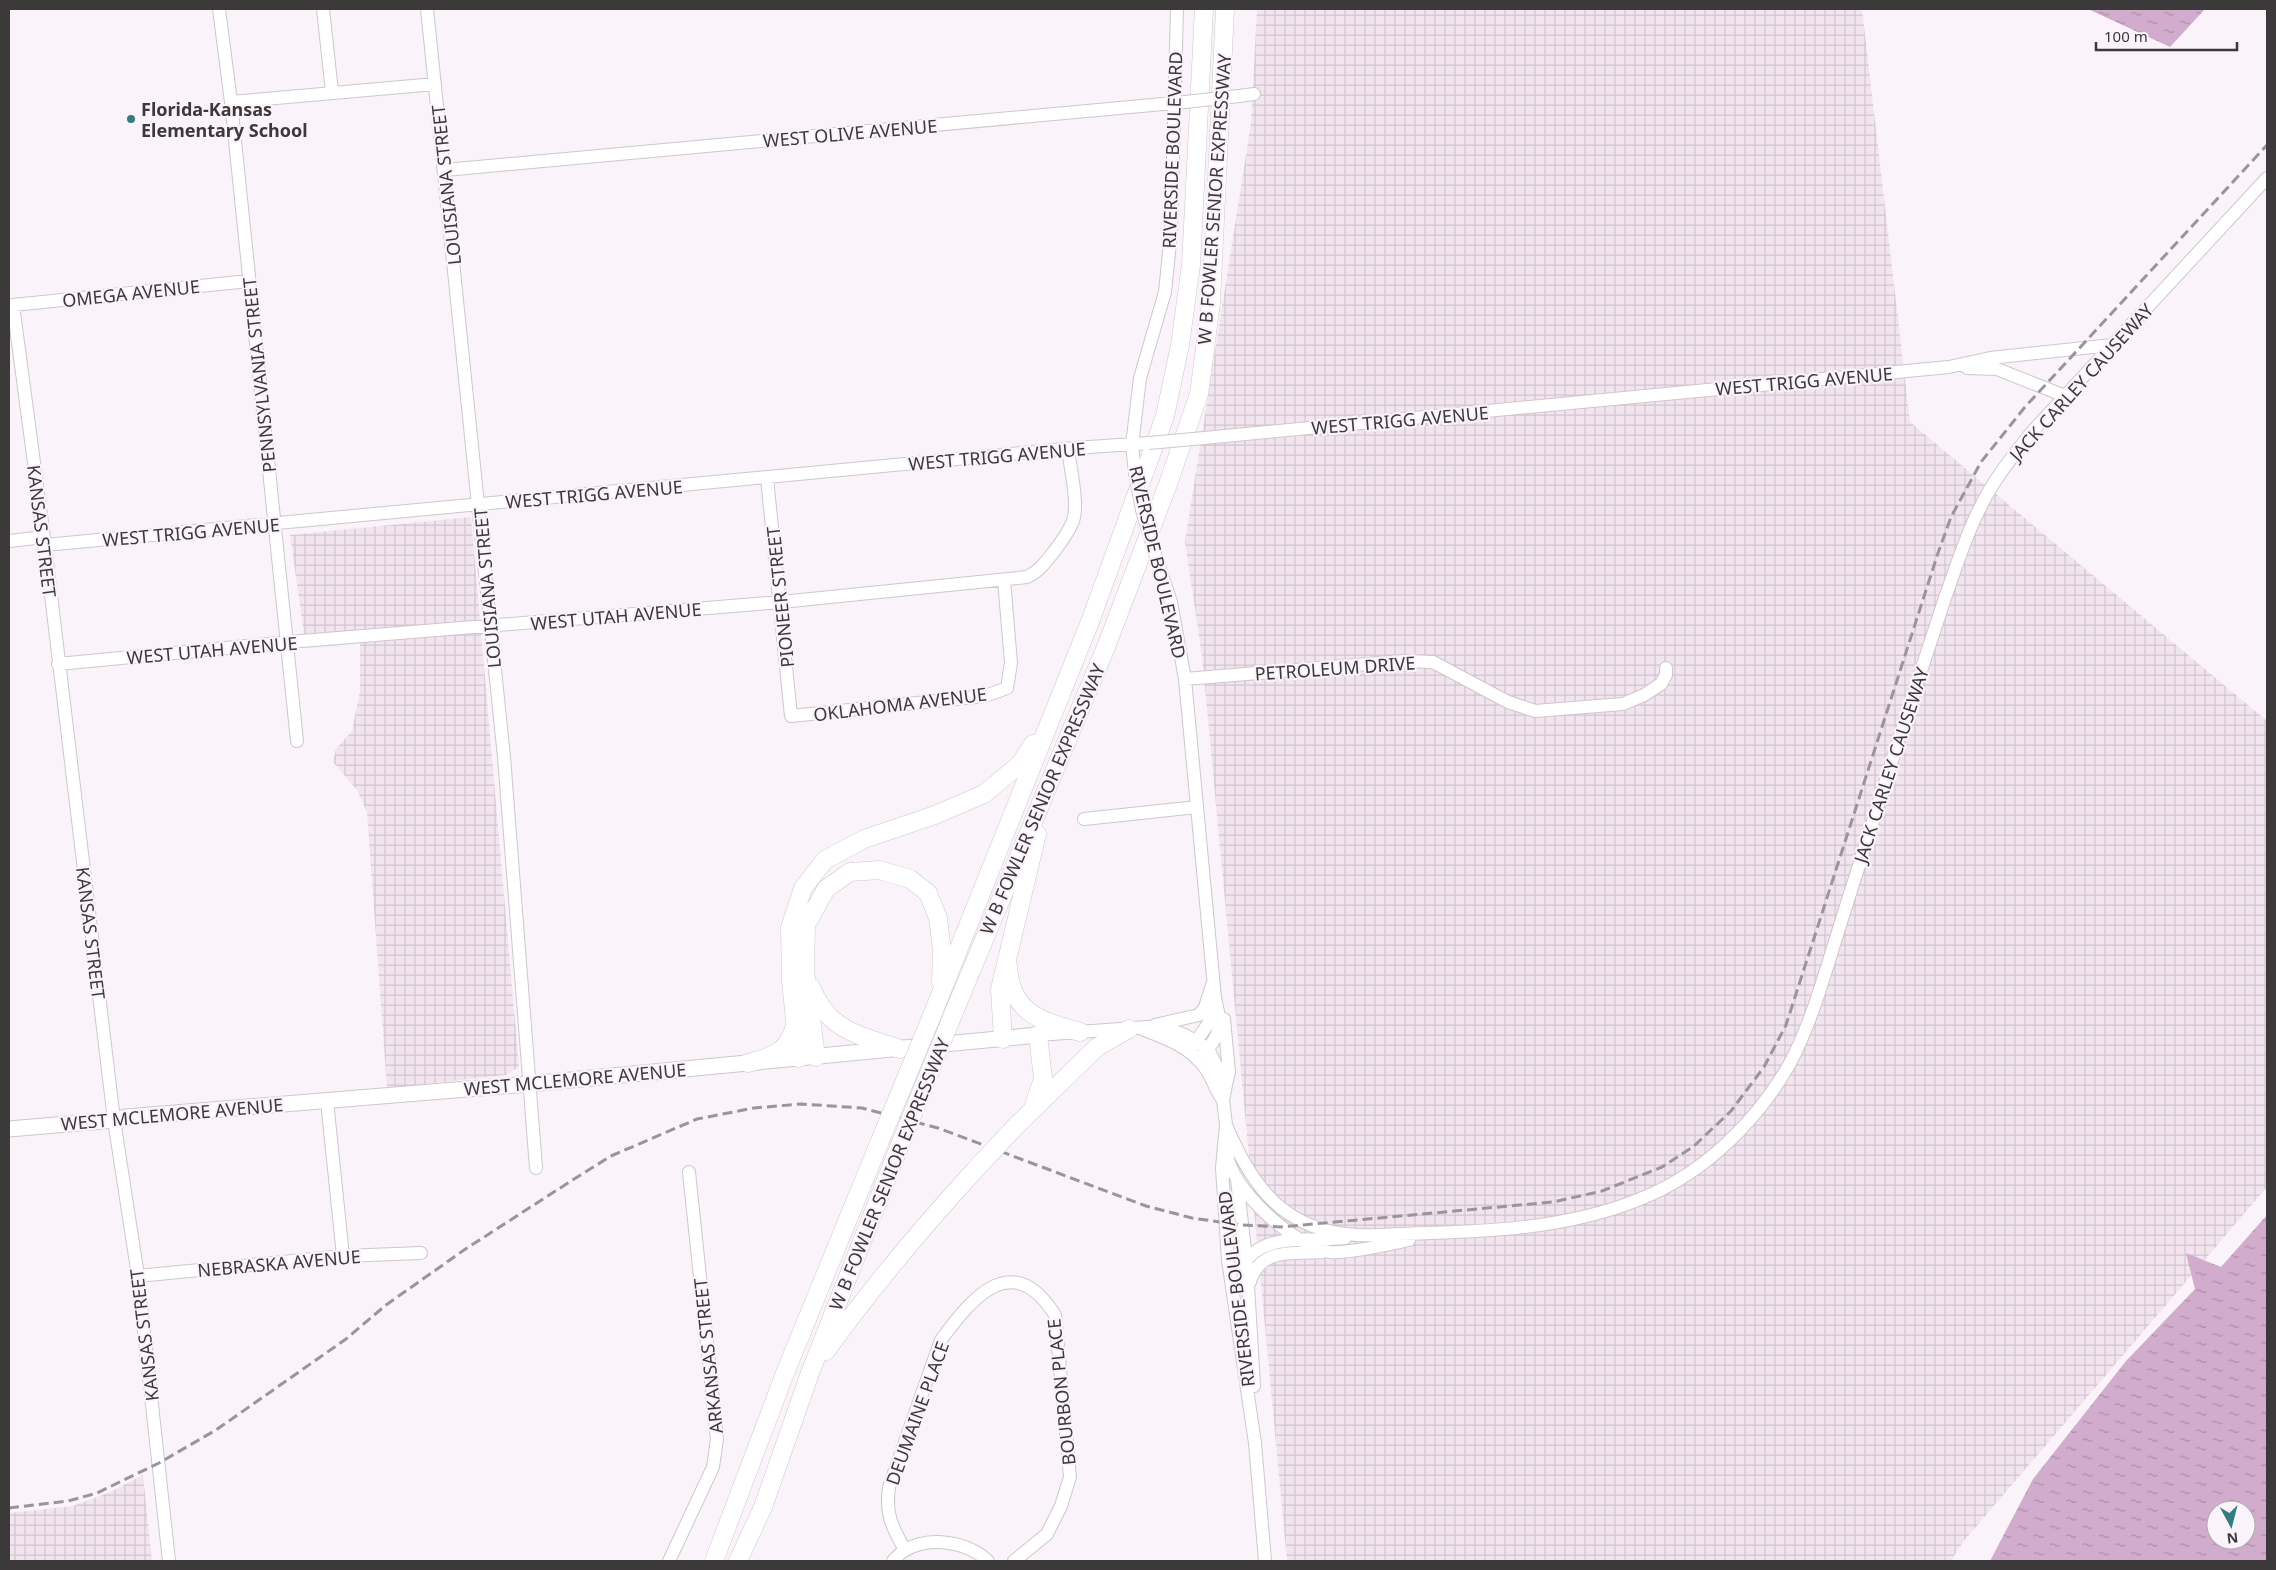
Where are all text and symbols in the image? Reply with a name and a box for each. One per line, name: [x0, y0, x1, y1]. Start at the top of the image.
scale bar: [2096, 20, 2237, 52]
text: 100 m: [2104, 26, 2148, 46]
street label: RIVERSIDE BOULEVARD: [1157, 51, 1187, 249]
street label: W B FOWLER SENIOR EXPRESSWAY: [1192, 52, 1236, 345]
place label: Florida-Kansas Elementary School: [141, 97, 308, 142]
street label: LOUISIANA STREET: [426, 104, 466, 266]
marker: Florida-Kansas Elementary School: [125, 113, 137, 125]
street label: WEST OLIVE AVENUE: [762, 113, 938, 153]
street label: OMEGA AVENUE: [61, 274, 201, 312]
street label: PENNSYLVANIA STREET: [237, 276, 281, 474]
street label: JACK CARLEY CAUSEWAY: [2002, 297, 2159, 467]
street label: WEST TRIGG AVENUE: [1714, 361, 1894, 401]
street label: WEST TRIGG AVENUE: [1310, 400, 1490, 440]
street label: WEST TRIGG AVENUE: [907, 436, 1087, 476]
street label: KANSAS STREET: [22, 463, 62, 599]
street label: RIVERSIDE BOULEVARD: [1124, 463, 1192, 661]
street label: WEST TRIGG AVENUE: [504, 474, 684, 514]
street label: LOUISIANA STREET: [468, 507, 506, 669]
street label: WEST TRIGG AVENUE: [101, 512, 281, 552]
street label: PIONEER STREET: [761, 525, 799, 669]
street label: WEST UTAH AVENUE: [530, 597, 702, 635]
street label: WEST UTAH AVENUE: [126, 631, 298, 669]
street label: PETROLEUM DRIVE: [1254, 650, 1416, 686]
street label: W B FOWLER SENIOR EXPRESSWAY: [974, 659, 1110, 938]
street label: JACK CARLEY CAUSEWAY: [1847, 663, 1934, 868]
street label: OKLAHOMA AVENUE: [812, 681, 988, 727]
street label: KANSAS STREET: [71, 865, 111, 1001]
street label: W B FOWLER SENIOR EXPRESSWAY: [823, 1034, 955, 1314]
street label: WEST MCLEMORE AVENUE: [463, 1057, 687, 1101]
street label: WEST MCLEMORE AVENUE: [60, 1092, 284, 1136]
street label: RIVERSIDE BOULEVARD: [1212, 1190, 1260, 1388]
street label: NEBRASKA AVENUE: [196, 1244, 362, 1282]
street label: KANSAS STREET: [124, 1267, 164, 1403]
street label: ARKANSAS STREET: [688, 1277, 728, 1435]
street label: BOURBON PLACE: [1041, 1318, 1081, 1466]
street label: DEUMAINE PLACE: [880, 1338, 954, 1488]
north arrow: [2206, 1500, 2256, 1550]
text: N: [2226, 1528, 2239, 1549]

